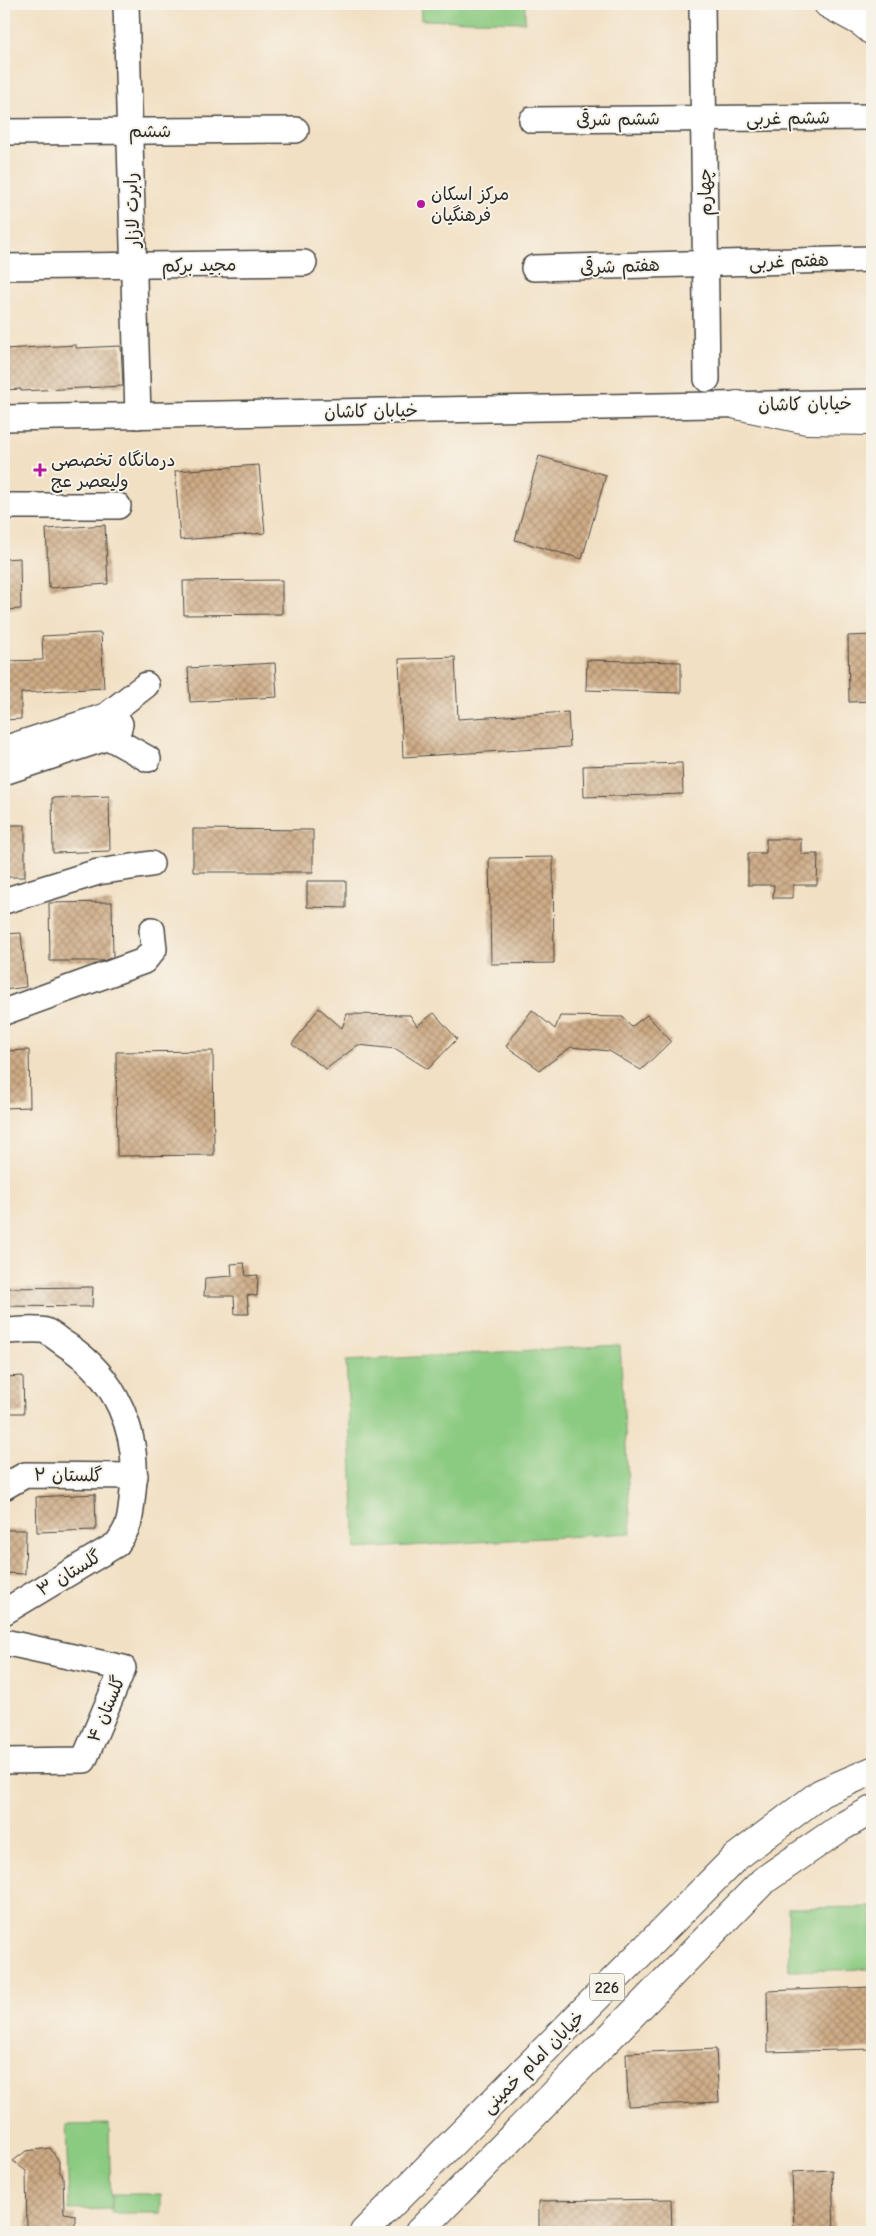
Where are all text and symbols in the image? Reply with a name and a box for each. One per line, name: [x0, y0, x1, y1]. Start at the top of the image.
street label: ششم شرقی: [576, 106, 660, 134]
street label: ششم غربی: [746, 107, 830, 133]
street label: ششم: [129, 121, 171, 145]
street label: چهارم: [695, 168, 719, 216]
street label: رابرت لازار: [121, 172, 144, 250]
place label: مرکز اسکان فرهنگیان: [431, 184, 509, 226]
marker: مرکز اسکان فرهنگیان: [415, 198, 427, 210]
street label: هفتم غربی: [749, 250, 829, 276]
street label: هفتم شرقی: [580, 253, 660, 281]
street label: مجید برکم: [162, 254, 237, 280]
street label: خیابان کاشان: [758, 393, 852, 416]
street label: خیابان کاشان: [324, 400, 418, 423]
place label: درمانگاه تخصصی ولیعصر عج: [51, 450, 175, 493]
marker: درمانگاه تخصصی ولیعصر عج: [33, 463, 47, 477]
street label: گلستان ۲: [34, 1464, 103, 1487]
street label: گلستان ۳: [33, 1546, 105, 1601]
street label: گلستان ۴: [83, 1673, 130, 1745]
road number: 226: [590, 1974, 624, 2000]
street label: خیابان امام خمینی: [478, 2007, 591, 2120]

